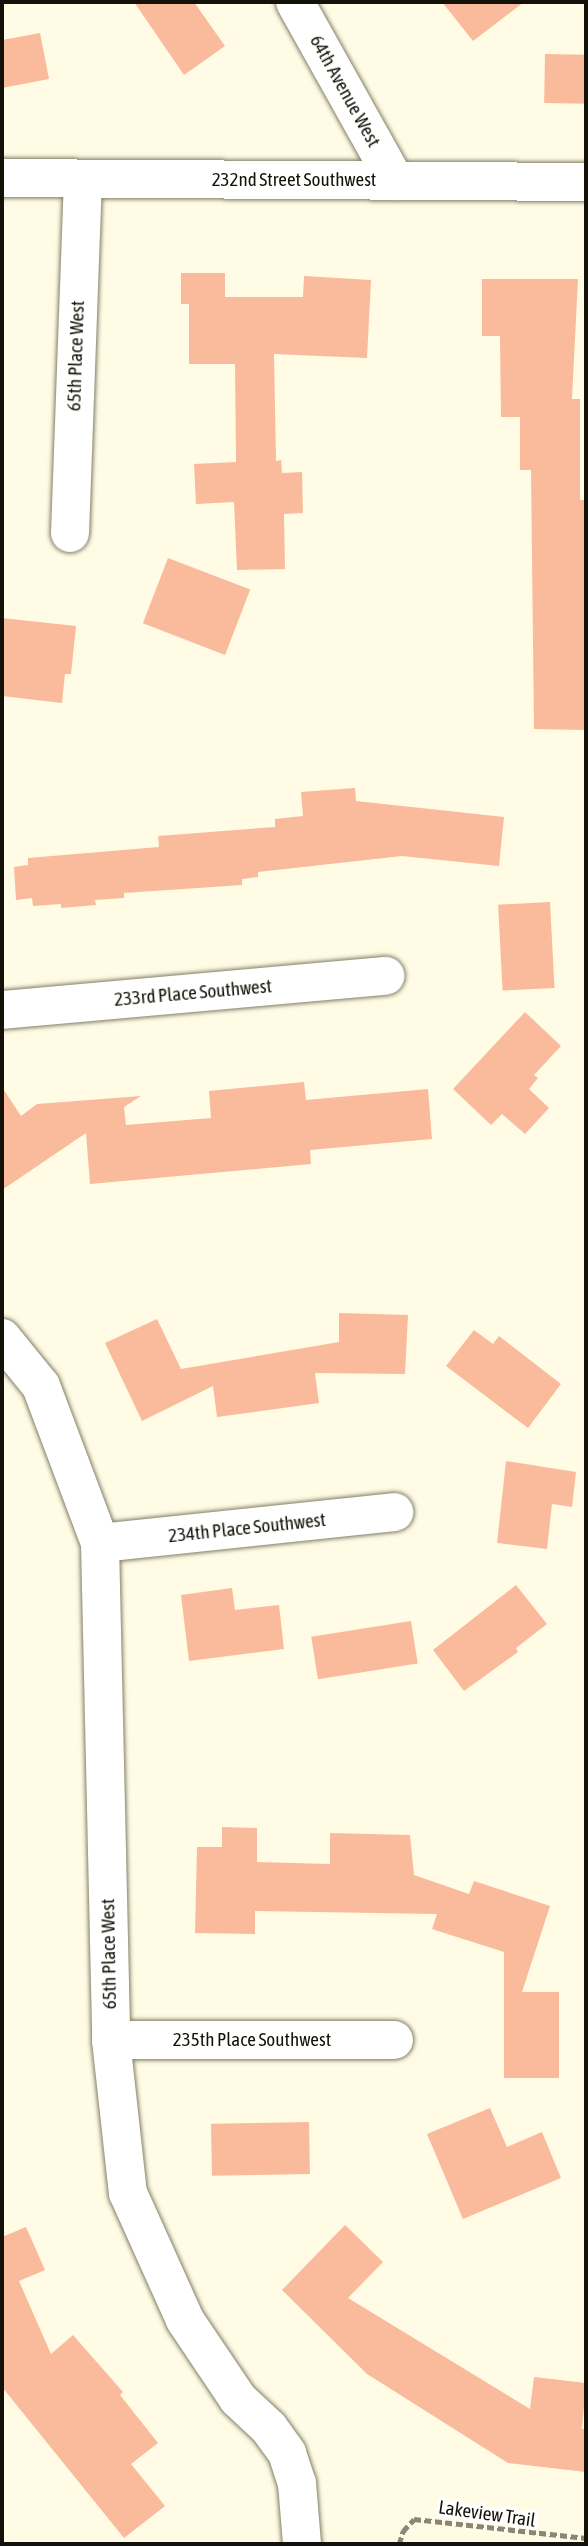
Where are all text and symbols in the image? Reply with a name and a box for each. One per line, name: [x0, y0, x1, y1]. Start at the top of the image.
street label: 64th Avenue West: [305, 31, 385, 151]
street label: 232nd Street Southwest: [212, 169, 376, 191]
street label: 65th Place West: [63, 300, 89, 412]
street label: 233rd Place Southwest: [113, 975, 273, 1011]
street label: 234th Place Southwest: [167, 1508, 327, 1548]
street label: 65th Place West: [97, 1899, 121, 2009]
street label: 235th Place Southwest: [173, 2029, 331, 2051]
street label: Lakeview Trail: [437, 2496, 537, 2532]

